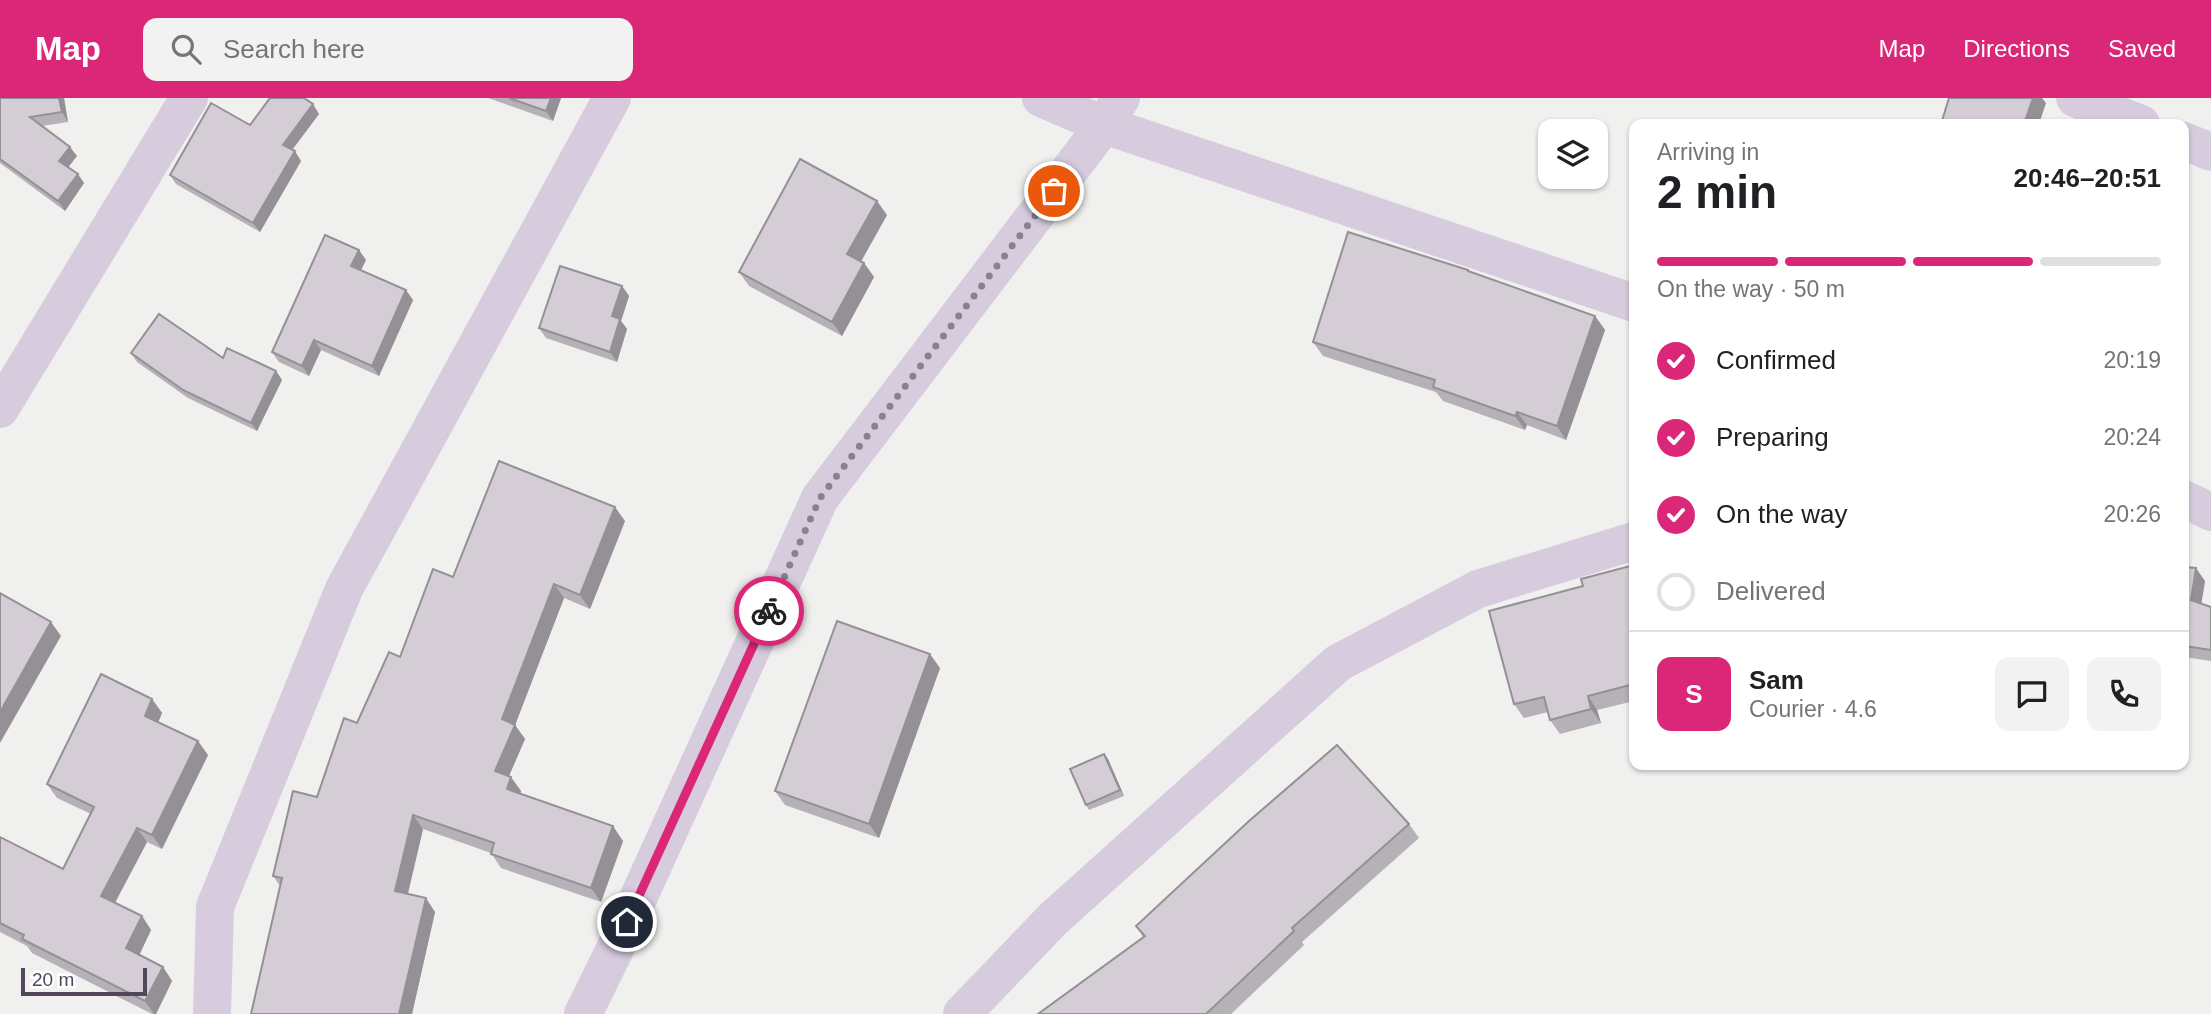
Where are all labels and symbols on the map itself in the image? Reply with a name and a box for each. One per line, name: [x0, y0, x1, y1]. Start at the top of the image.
pin: [1024, 161, 1084, 221]
courier: [734, 576, 804, 646]
pin: [597, 892, 657, 952]
scale bar: [21, 965, 147, 997]

